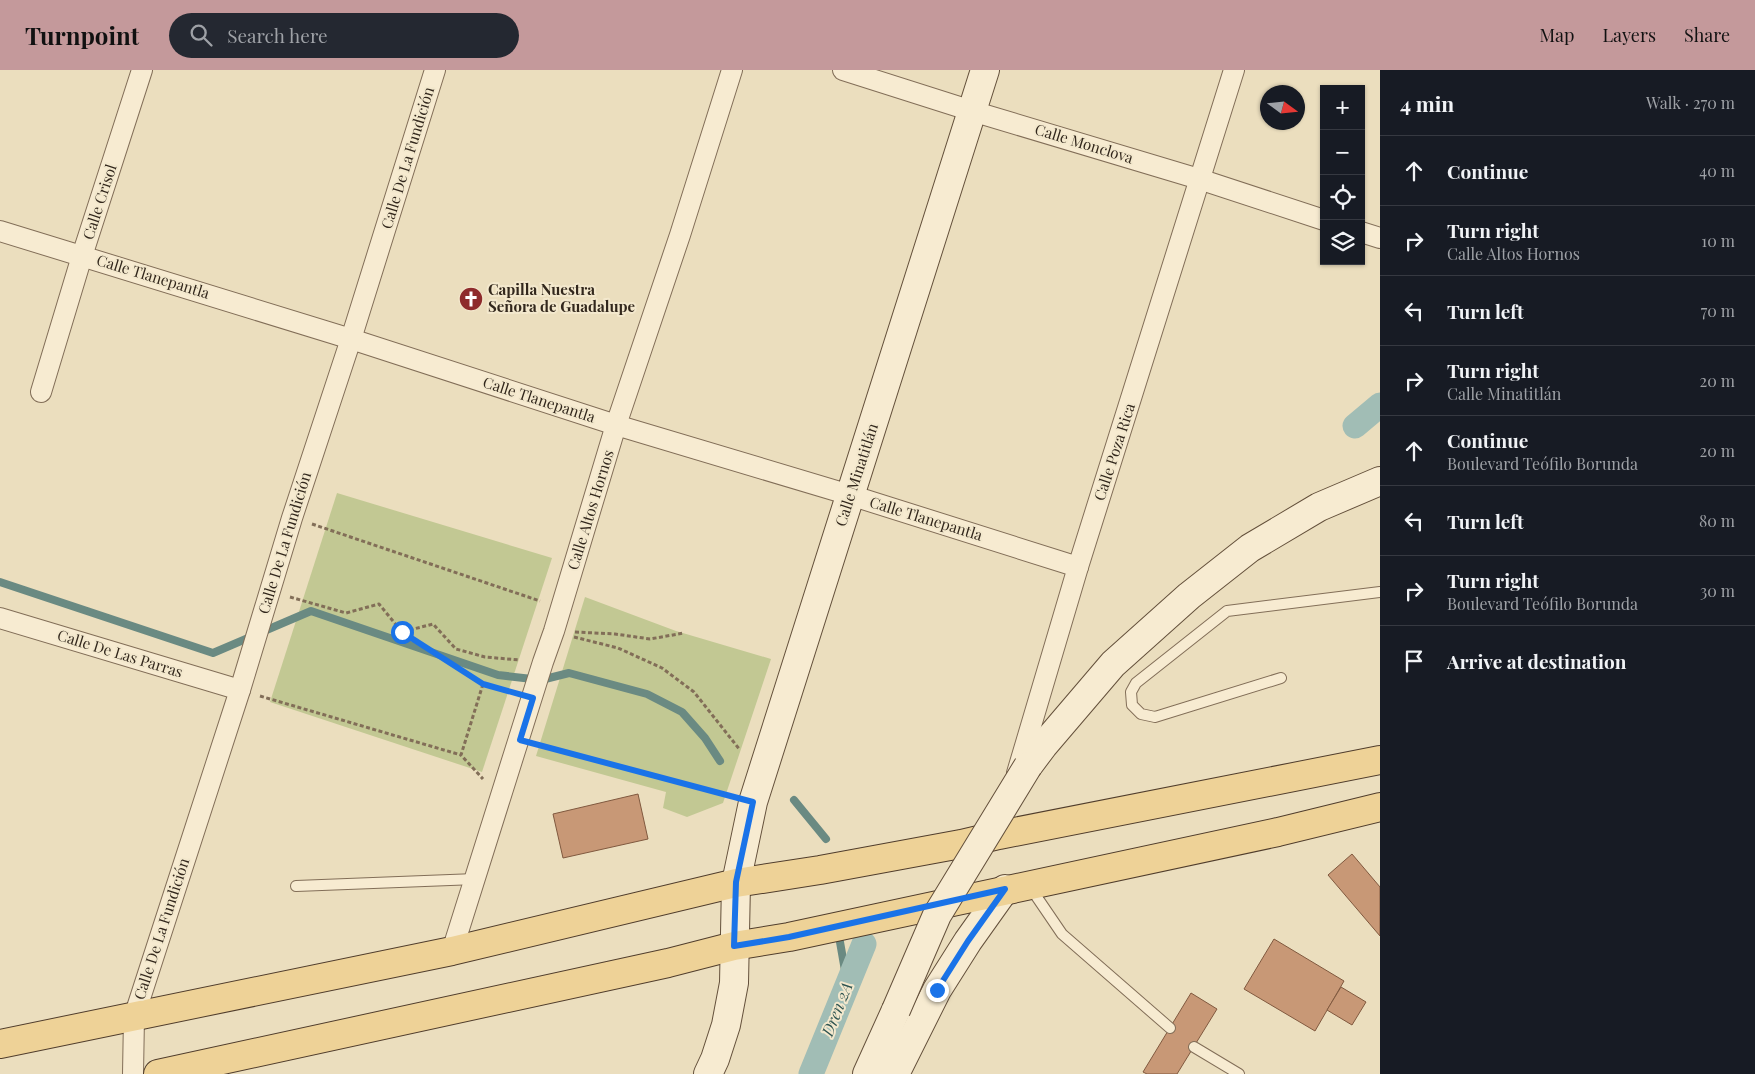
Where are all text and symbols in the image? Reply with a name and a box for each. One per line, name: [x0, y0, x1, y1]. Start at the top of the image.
search box: [169, 13, 519, 58]
text: Turnpoint: [25, 19, 139, 51]
icon: search: [187, 21, 215, 49]
text: Search here: [227, 22, 328, 48]
text: Map: [1539, 23, 1574, 47]
text: Layers: [1602, 23, 1656, 47]
text: Share: [1684, 23, 1730, 47]
street label: Calle De La Fundición: [376, 84, 438, 231]
north arrow: [1260, 85, 1305, 130]
map controls: [1320, 85, 1365, 265]
button: +: [1320, 85, 1365, 130]
text: 4 min: [1400, 89, 1454, 117]
text: Walk · 270 m: [1646, 92, 1735, 113]
street label: Calle Monclova: [1033, 119, 1136, 168]
button: −: [1320, 130, 1365, 175]
icon: ahead: [1400, 157, 1428, 185]
text: Continue: [1447, 158, 1528, 184]
text: 40 m: [1699, 160, 1735, 181]
street label: Calle Crisol: [77, 162, 121, 242]
button: locate: [1320, 175, 1365, 220]
text: Turn right: [1447, 217, 1539, 243]
button: layers: [1320, 220, 1365, 265]
icon: right: [1400, 227, 1428, 255]
text: 10 m: [1701, 230, 1735, 251]
text: Calle Altos Hornos: [1447, 243, 1580, 264]
street label: Calle Tlanepantla: [94, 249, 213, 303]
place label: Capilla Nuestra Señora de Guadalupe: [488, 279, 636, 316]
church icon: Capilla Nuestra Señora de Guadalupe: [458, 286, 484, 312]
icon: left: [1400, 297, 1428, 325]
text: Turn left: [1447, 298, 1524, 324]
text: 70 m: [1701, 300, 1735, 321]
text: Turn right: [1447, 357, 1539, 383]
icon: right: [1400, 367, 1428, 395]
text: 20 m: [1700, 370, 1735, 391]
street label: Calle Tlanepantla: [481, 371, 598, 427]
text: Calle Minatitlán: [1447, 383, 1561, 404]
street label: Calle Poza Rica: [1089, 400, 1139, 503]
street label: Calle Minatitlán: [830, 421, 882, 529]
text: Continue: [1447, 427, 1528, 453]
icon: ahead: [1400, 437, 1428, 465]
text: 20 m: [1700, 440, 1735, 461]
street label: Calle Altos Hornos: [562, 447, 618, 572]
text: Boulevard Teófilo Borunda: [1447, 453, 1638, 474]
street label: Calle De La Fundición: [253, 469, 315, 616]
street label: Calle Tlanepantla: [867, 491, 986, 545]
icon: left: [1400, 507, 1428, 535]
text: Turn left: [1447, 508, 1524, 534]
text: 80 m: [1699, 510, 1735, 531]
text: Turn right: [1447, 567, 1539, 593]
icon: right: [1400, 577, 1428, 605]
text: 30 m: [1700, 580, 1735, 601]
text: Boulevard Teófilo Borunda: [1447, 593, 1638, 614]
route start: [391, 621, 414, 644]
street label: Calle De Las Parras: [55, 624, 185, 682]
icon: arrive: [1400, 647, 1428, 675]
text: Arrive at destination: [1447, 648, 1627, 674]
street label: Calle De La Fundición: [129, 855, 193, 1002]
water label: Dren 2A: [816, 979, 857, 1040]
route end: [926, 979, 949, 1002]

